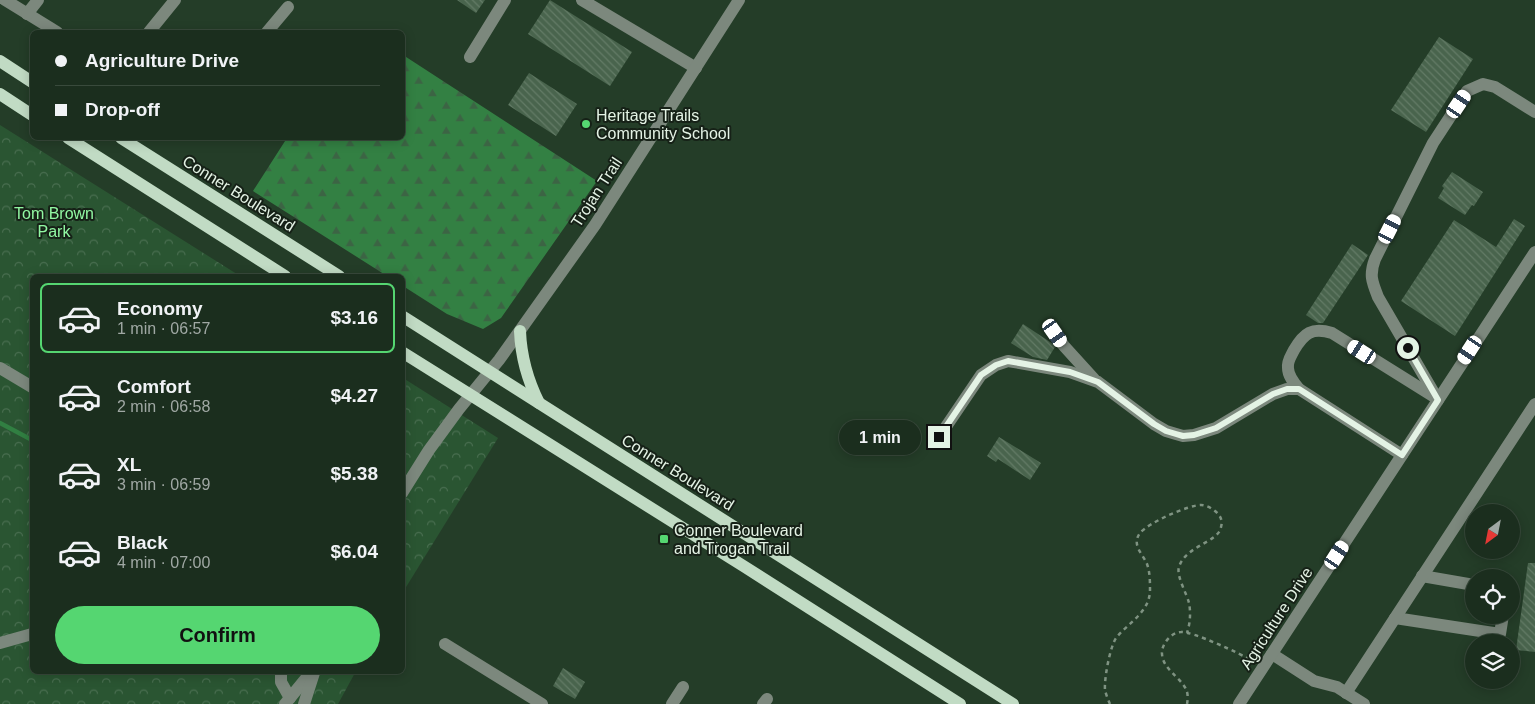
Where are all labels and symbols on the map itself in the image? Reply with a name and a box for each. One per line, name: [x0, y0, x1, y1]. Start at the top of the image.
car: [1444, 87, 1473, 121]
place label: Heritage Trails Community School: [596, 107, 730, 142]
marker: Heritage Trails Community School: [580, 118, 592, 130]
street label: Conner Boulevard: [180, 152, 298, 235]
street label: Trojan Trail: [568, 154, 625, 230]
park label: Tom Brown Park: [14, 205, 94, 240]
car: [1376, 212, 1403, 246]
car: [1040, 316, 1069, 350]
car: [1455, 333, 1484, 367]
route start: [1397, 337, 1419, 359]
car: [1345, 338, 1378, 366]
callout: 1 min: [839, 420, 922, 454]
route end: [928, 426, 950, 448]
street label: Conner Boulevard: [619, 431, 737, 514]
north arrow: [1465, 504, 1520, 559]
place label: Conner Boulevard and Trogan Trail: [674, 522, 803, 557]
marker: Conner Boulevard and Trogan Trail: [658, 533, 670, 545]
car: [1322, 538, 1351, 572]
street label: Agriculture Drive: [1237, 564, 1316, 672]

